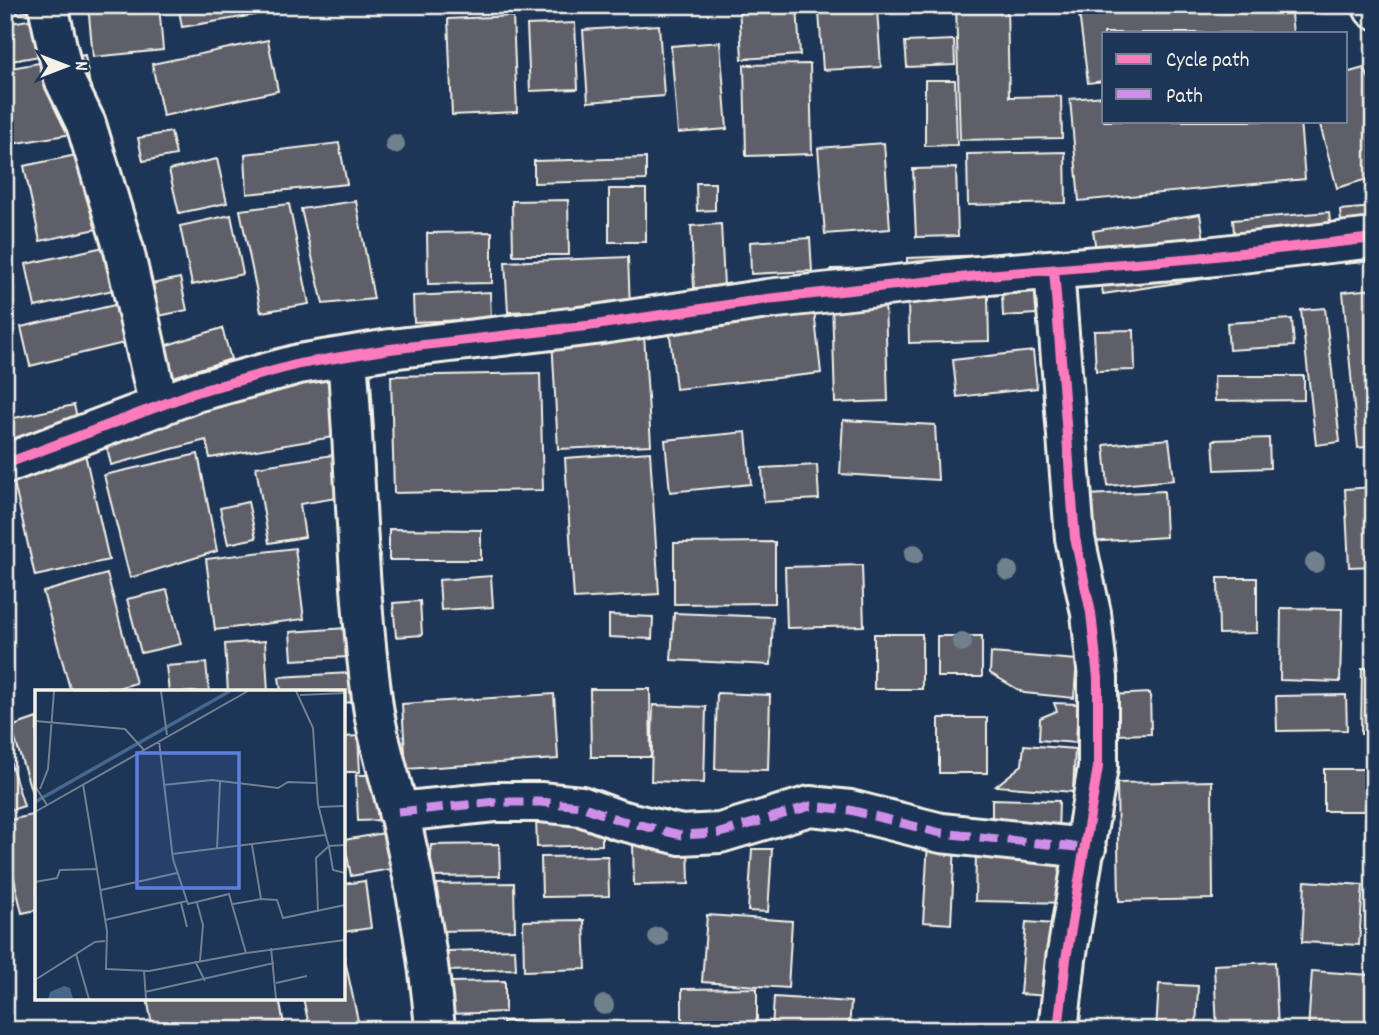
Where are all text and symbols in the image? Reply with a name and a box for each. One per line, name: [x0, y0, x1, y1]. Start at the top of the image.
north arrow: [32, 32, 102, 102]
legend: [1102, 32, 1348, 122]
text: Cycle path: [1166, 47, 1249, 77]
text: N: [66, 61, 93, 71]
text: Path: [1166, 83, 1203, 113]
inset map: [35, 690, 345, 1000]

